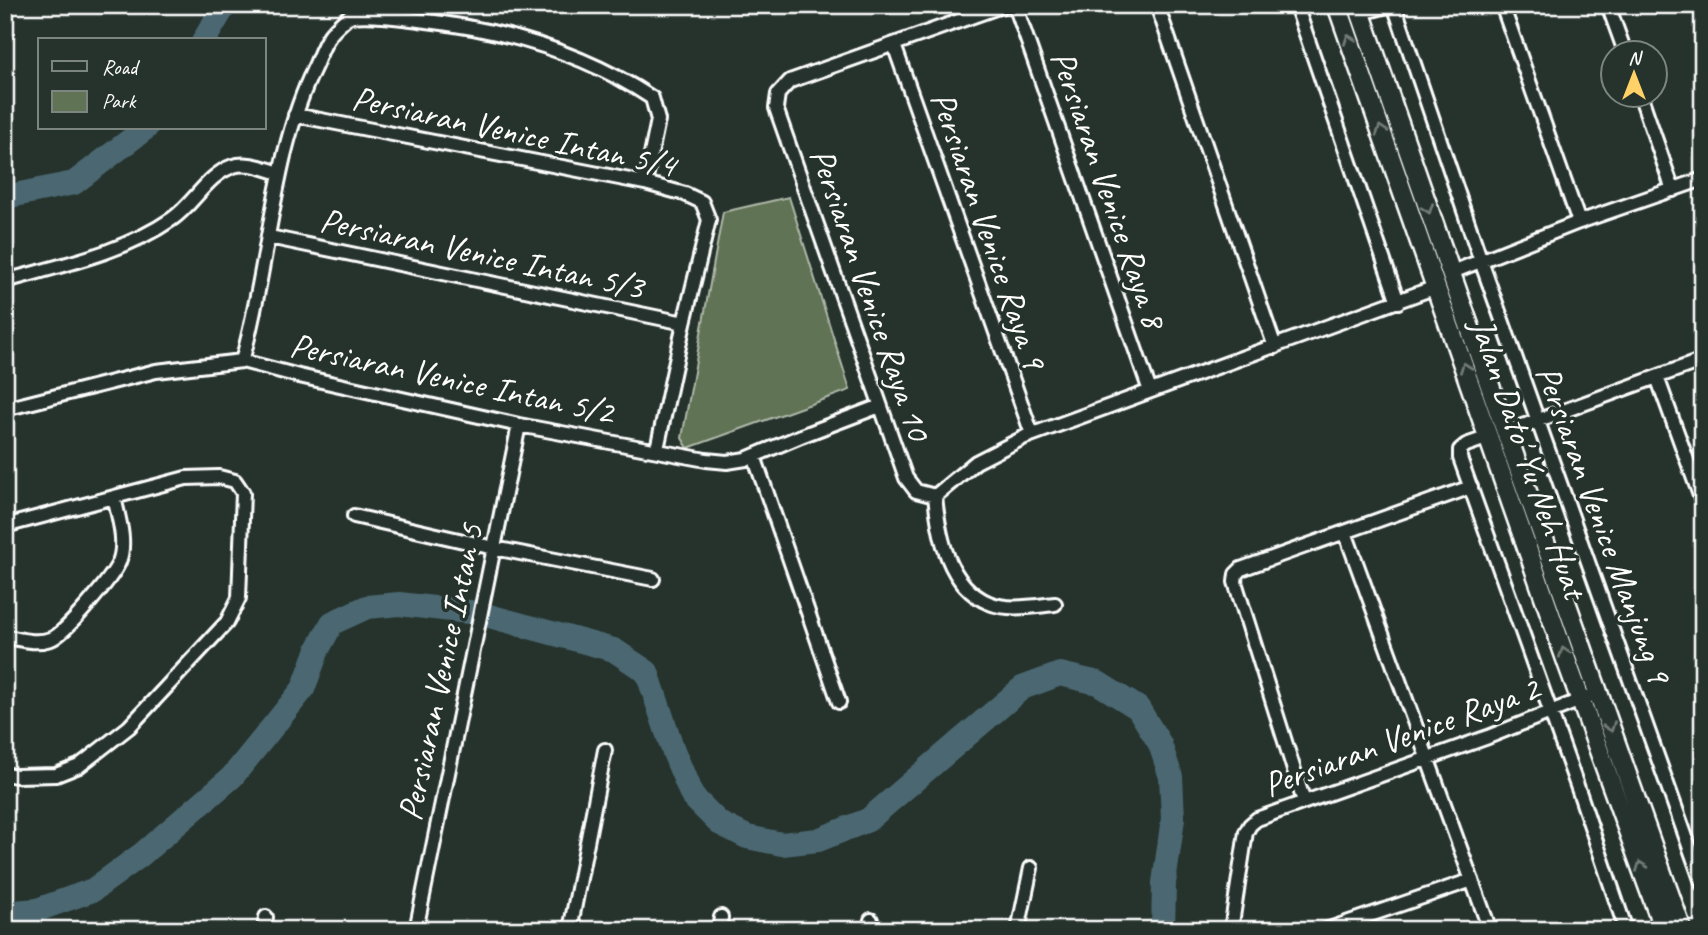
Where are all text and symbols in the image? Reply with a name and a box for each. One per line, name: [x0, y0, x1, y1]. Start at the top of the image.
one-way arrow: [1344, 33, 1358, 45]
legend: [38, 38, 266, 130]
north arrow: [1600, 38, 1670, 108]
street label: Persiaran Venice Raya 8: [1040, 45, 1178, 337]
text: N: [1628, 46, 1643, 70]
text: Road: [102, 54, 141, 80]
street label: Persiaran Venice Intan 5/4: [348, 75, 683, 188]
street label: Persiaran Venice Raya 9: [920, 86, 1058, 378]
text: Park: [102, 88, 137, 114]
one-way arrow: [1375, 124, 1389, 136]
street label: Persiaran Venice Raya 10: [799, 142, 942, 448]
street label: Persiaran Venice Intan 5/3: [316, 197, 650, 310]
one-way arrow: [1420, 202, 1434, 214]
street label: Jalan Dato' Yu Neh Huat: [1459, 310, 1599, 607]
street label: Persiaran Venice Intan 5/2: [286, 322, 621, 435]
street label: Persiaran Venice Manjung 9: [1525, 359, 1683, 692]
one-way arrow: [1459, 362, 1473, 374]
street label: Persiaran Venice Intan 5: [387, 517, 494, 825]
one-way arrow: [1558, 646, 1572, 658]
street label: Persiaran Venice Raya 2: [1257, 665, 1548, 807]
one-way arrow: [1602, 721, 1616, 733]
one-way arrow: [1635, 860, 1649, 872]

